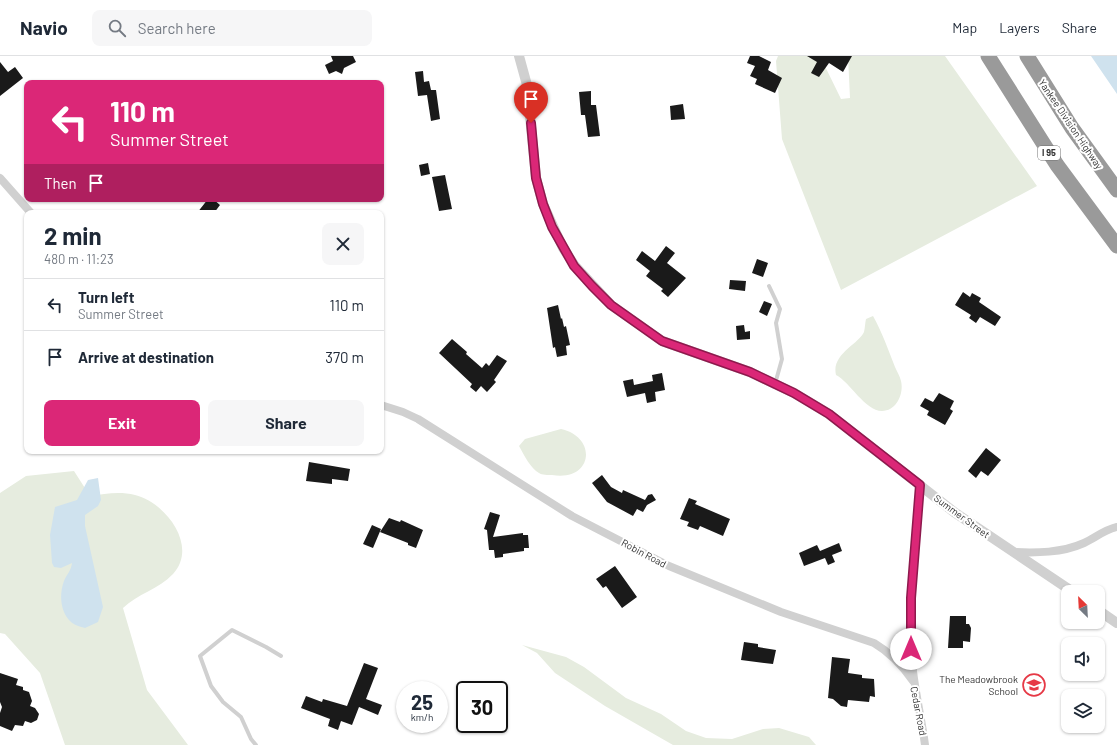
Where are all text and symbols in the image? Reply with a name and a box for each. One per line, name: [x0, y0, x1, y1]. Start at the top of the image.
search box: [92, 10, 372, 46]
text: Navio: [20, 16, 68, 39]
icon: search: [106, 17, 128, 39]
text: Search here: [138, 19, 216, 37]
text: Map: [952, 19, 977, 36]
text: Layers: [999, 19, 1040, 36]
text: Share: [1062, 19, 1097, 36]
street label: Yankee Division Highway: [1036, 77, 1106, 172]
pin: [514, 82, 548, 123]
icon: arrive: [520, 88, 542, 110]
text: 110 m: [110, 94, 175, 128]
icon: left: [44, 96, 96, 148]
text: Summer Street: [110, 128, 229, 150]
road number: I 95: [1038, 146, 1060, 160]
icon: arrive: [85, 172, 107, 194]
text: Then: [44, 174, 77, 192]
text: 2 min: [44, 221, 102, 250]
button: close: [322, 223, 364, 265]
text: 480 m · 11:23: [44, 251, 114, 267]
text: Turn left: [78, 288, 134, 306]
icon: left: [44, 294, 66, 316]
text: 110 m: [330, 296, 364, 314]
text: Summer Street: [78, 306, 164, 322]
icon: arrive: [44, 346, 66, 368]
text: Arrive at destination: [78, 348, 214, 366]
text: 370 m: [325, 348, 364, 366]
button: Exit: [44, 400, 200, 446]
button: Share: [208, 400, 364, 446]
street label: Summer Street: [932, 492, 992, 540]
street label: Robin Road: [620, 536, 668, 570]
north arrow: [1061, 585, 1105, 629]
map controls: [1061, 585, 1105, 733]
position arrow: [890, 628, 932, 670]
button: sound: [1061, 637, 1105, 681]
school or university icon: The Meadowbrook School: [1021, 672, 1047, 698]
place label: The Meadowbrook School: [939, 673, 1018, 697]
speed limit sign: 30: [456, 681, 508, 733]
street label: Cedar Road: [908, 685, 930, 737]
button: layers: [1061, 689, 1105, 733]
text: 25: [411, 690, 433, 714]
text: km/h: [411, 711, 433, 723]

